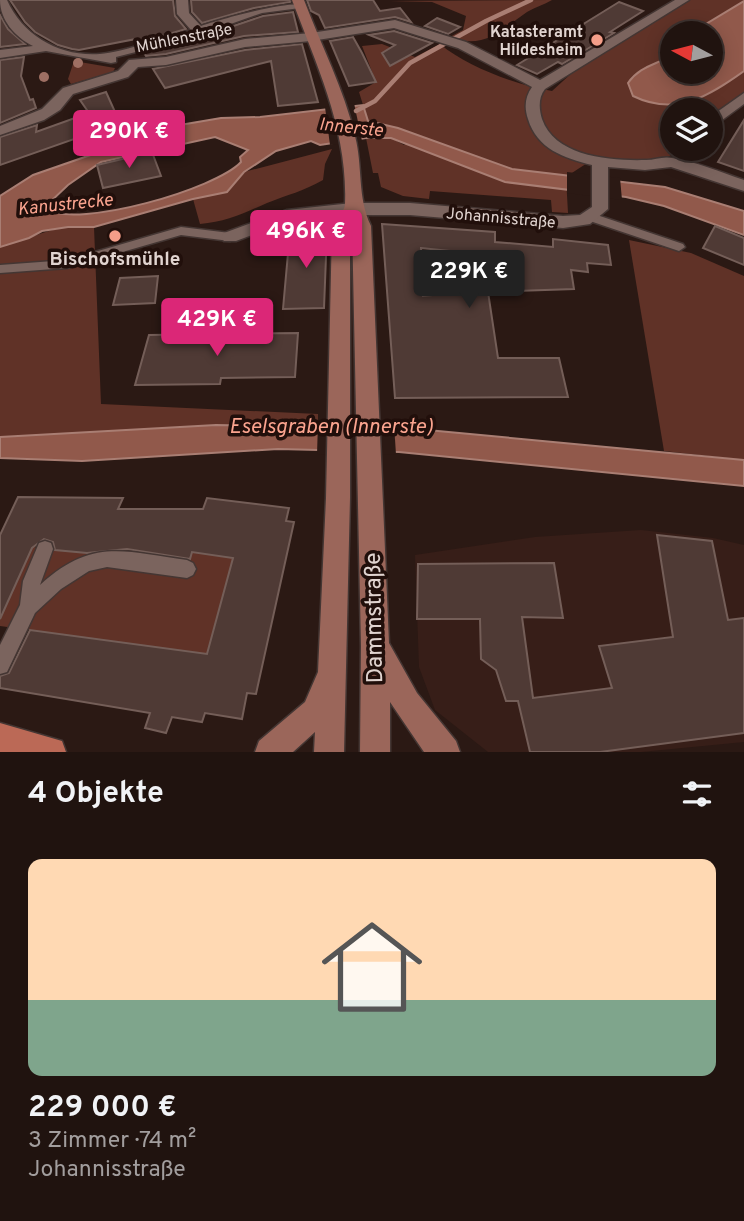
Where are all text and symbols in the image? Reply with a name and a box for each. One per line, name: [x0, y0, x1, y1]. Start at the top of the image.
street label: Mühlenstraße: [135, 20, 234, 58]
north arrow: [660, 21, 723, 84]
map controls: [660, 21, 723, 161]
place label: Katasteramt Hildesheim: [490, 23, 583, 61]
marker: Katasteramt Hildesheim: [589, 32, 605, 48]
button: layers: [660, 98, 723, 161]
pin: 290K €: [72, 110, 186, 170]
water label: Innerste: [318, 114, 385, 143]
text: 290K €: [89, 118, 169, 147]
water label: Kanustrecke: [16, 189, 115, 222]
street label: Johannisstraße: [445, 204, 556, 234]
pin: 496K €: [249, 210, 363, 270]
text: 496K €: [266, 218, 346, 247]
marker: Bischofsmühle: [107, 228, 123, 244]
place label: Bischofsmühle: [50, 248, 180, 272]
pin: 229K €: [412, 250, 526, 310]
text: 229K €: [430, 258, 508, 287]
pin: 429K €: [160, 298, 274, 358]
text: 429K €: [177, 306, 257, 335]
water label: Eselsgraben (Innerste): [229, 414, 433, 441]
street label: Dammstraße: [360, 552, 391, 684]
icon: filters: [678, 775, 716, 813]
text: 4 Objekte: [28, 776, 164, 813]
icon: home: [309, 904, 435, 1030]
text: 229 000 €: [28, 1090, 177, 1127]
text: 3 Zimmer · 74 m²: [28, 1127, 196, 1156]
text: Johannisstraße: [28, 1156, 186, 1185]

